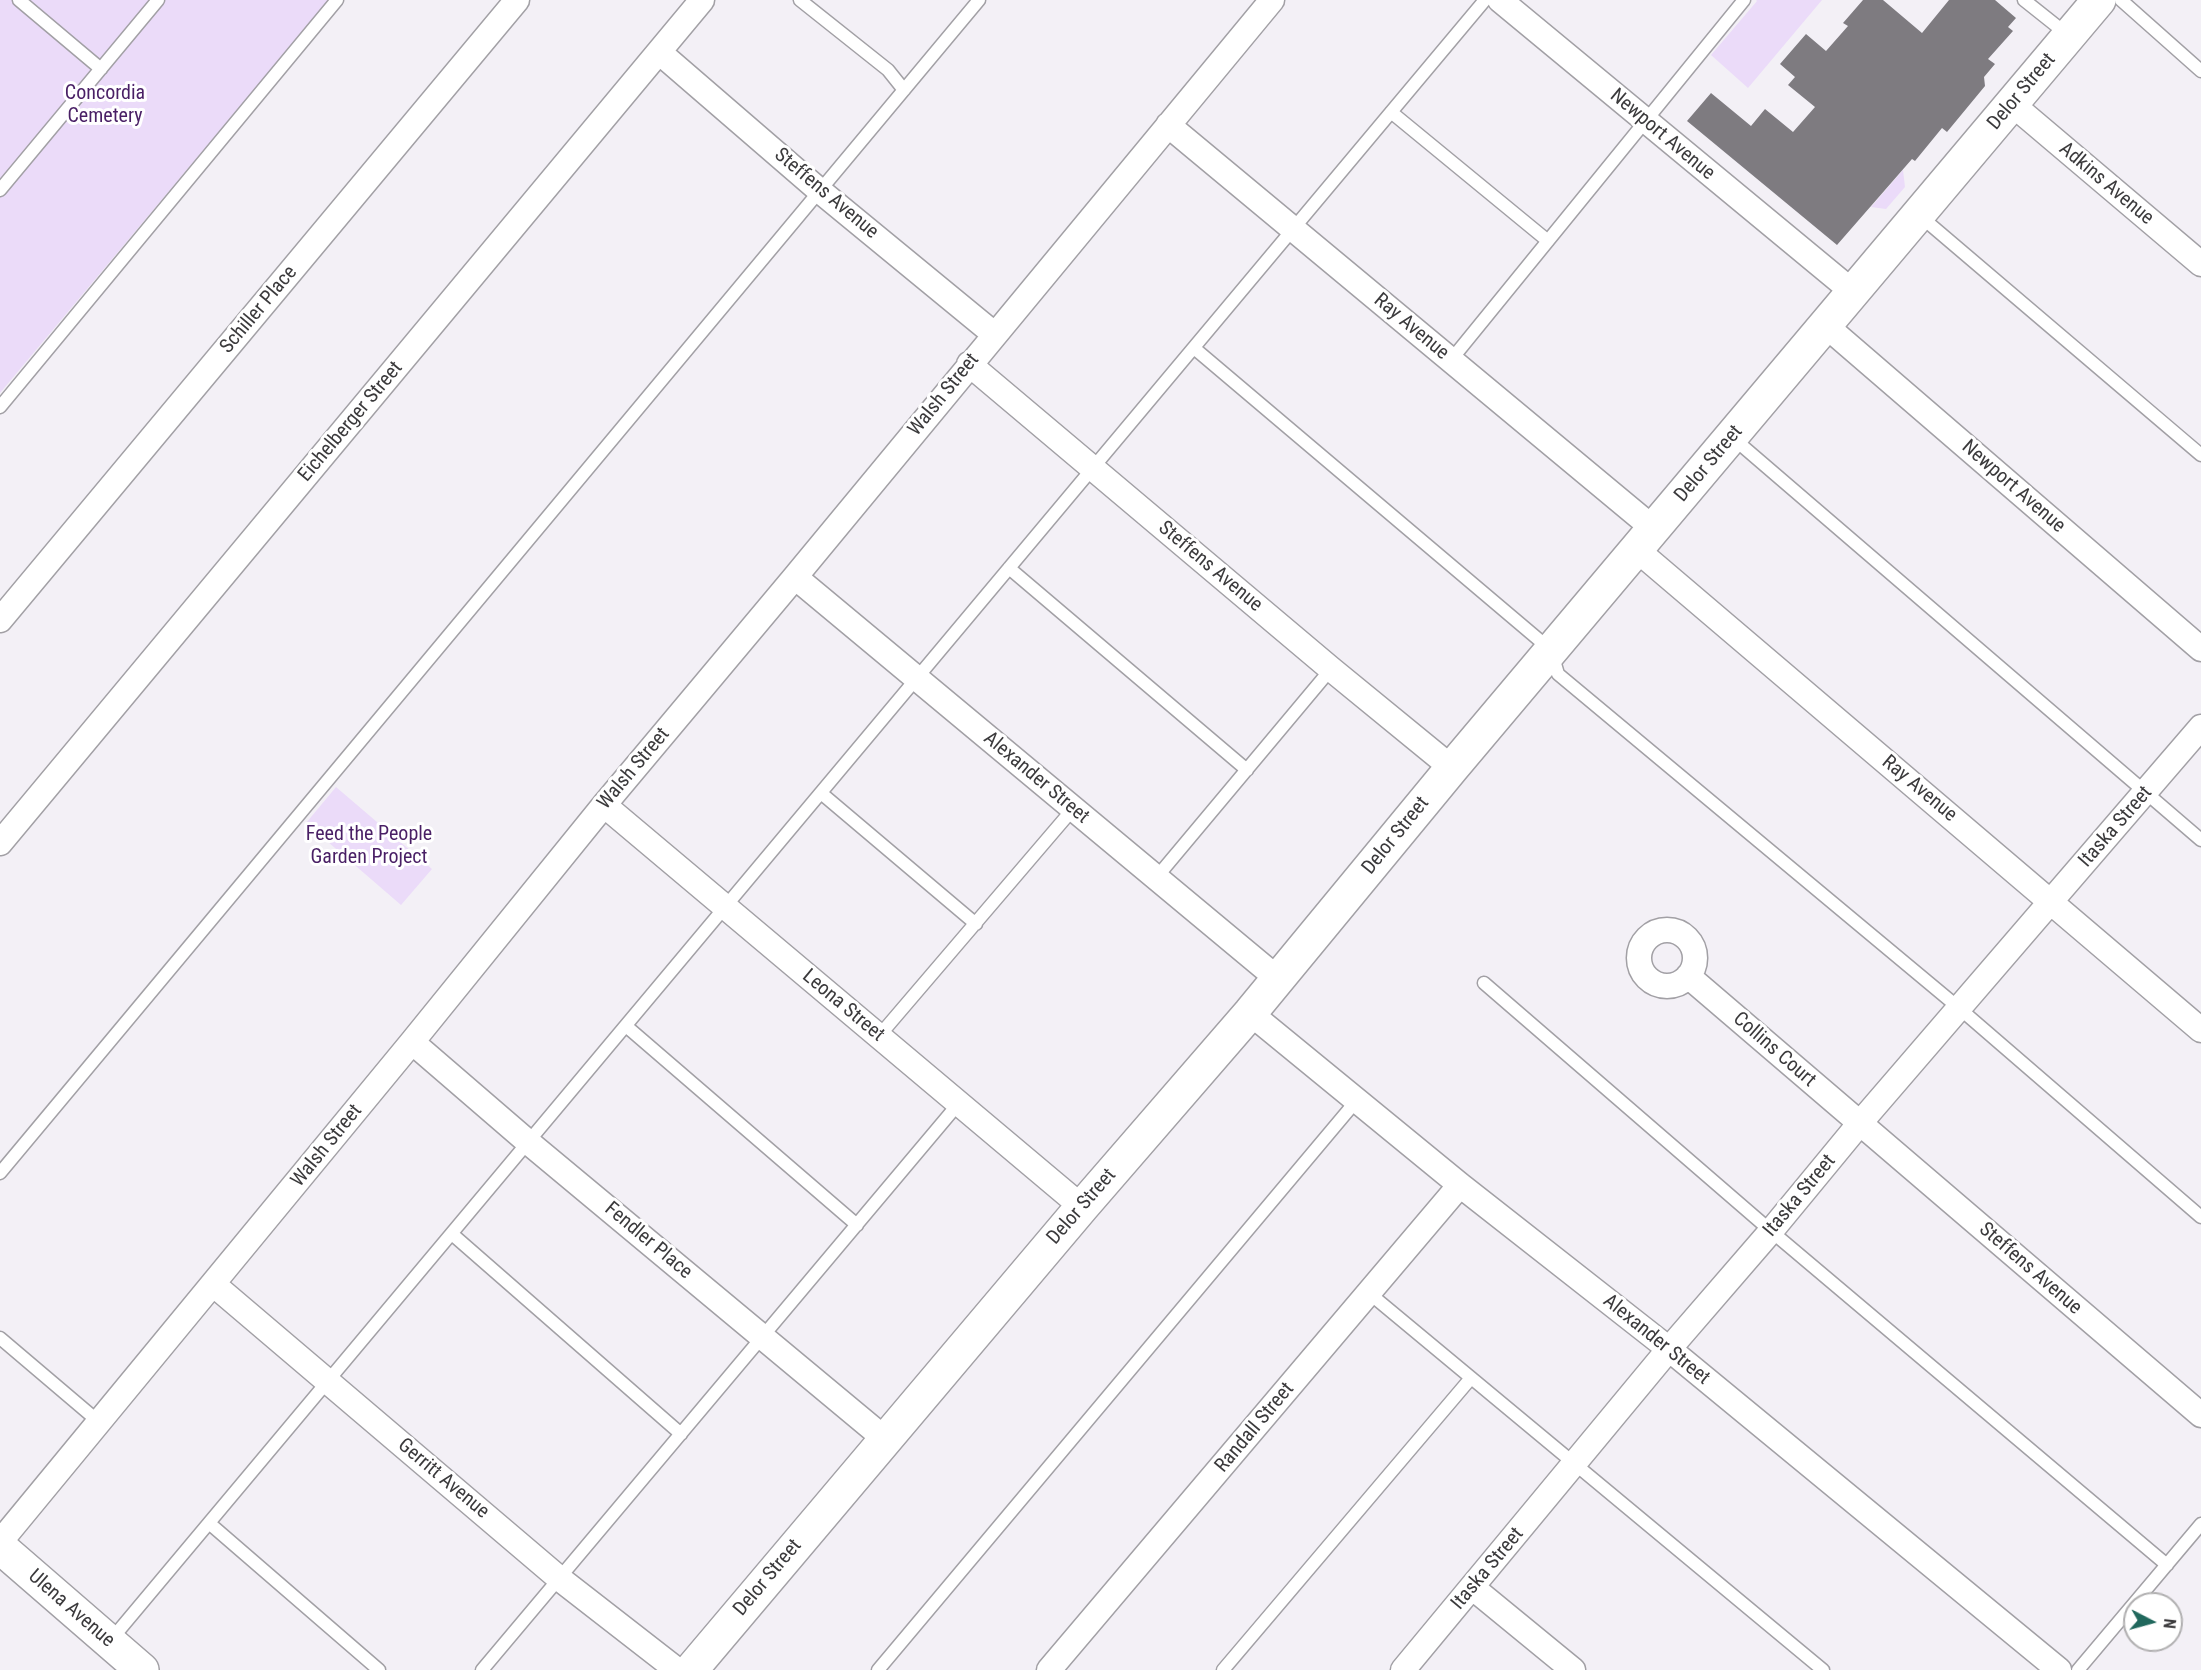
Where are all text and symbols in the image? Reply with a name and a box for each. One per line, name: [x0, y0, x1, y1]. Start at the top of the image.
street label: Delor Street: [1983, 49, 2061, 135]
park label: Concordia Cemetery: [65, 82, 145, 129]
street label: Newport Avenue: [1605, 84, 1719, 186]
street label: Adkins Avenue: [2054, 138, 2158, 230]
street label: Steffens Avenue: [769, 144, 883, 244]
street label: Schiller Place: [215, 261, 303, 359]
street label: Ray Avenue: [1369, 289, 1453, 365]
street label: Walsh Street: [903, 349, 985, 441]
street label: Eichelberger Street: [294, 357, 408, 487]
street label: Delor Street: [1670, 421, 1748, 507]
street label: Newport Avenue: [1956, 436, 2070, 538]
street label: Steffens Avenue: [1153, 517, 1267, 617]
street label: Walsh Street: [593, 723, 675, 815]
street label: Alexander Street: [978, 727, 1094, 829]
street label: Ray Avenue: [1877, 751, 1961, 827]
street label: Itaska Street: [2074, 782, 2158, 872]
street label: Delor Street: [1357, 792, 1435, 880]
park label: Feed the People Garden Project: [306, 823, 432, 870]
street label: Leona Street: [797, 965, 889, 1047]
street label: Collins Court: [1728, 1007, 1820, 1093]
street label: Walsh Street: [286, 1100, 368, 1192]
street label: Itaska Street: [1759, 1150, 1841, 1242]
street label: Delor Street: [1042, 1164, 1122, 1250]
street label: Fendler Place: [599, 1197, 697, 1285]
street label: Steffens Avenue: [1974, 1218, 2086, 1320]
street label: Alexander Street: [1598, 1290, 1714, 1390]
street label: Randall Street: [1210, 1378, 1300, 1478]
street label: Gerritt Avenue: [392, 1434, 494, 1524]
street label: Itaska Street: [1447, 1523, 1529, 1615]
street label: Delor Street: [729, 1535, 807, 1621]
street label: Ulena Avenue: [23, 1565, 119, 1653]
north arrow: [2123, 1592, 2183, 1652]
text: N: [2159, 1618, 2179, 1630]

